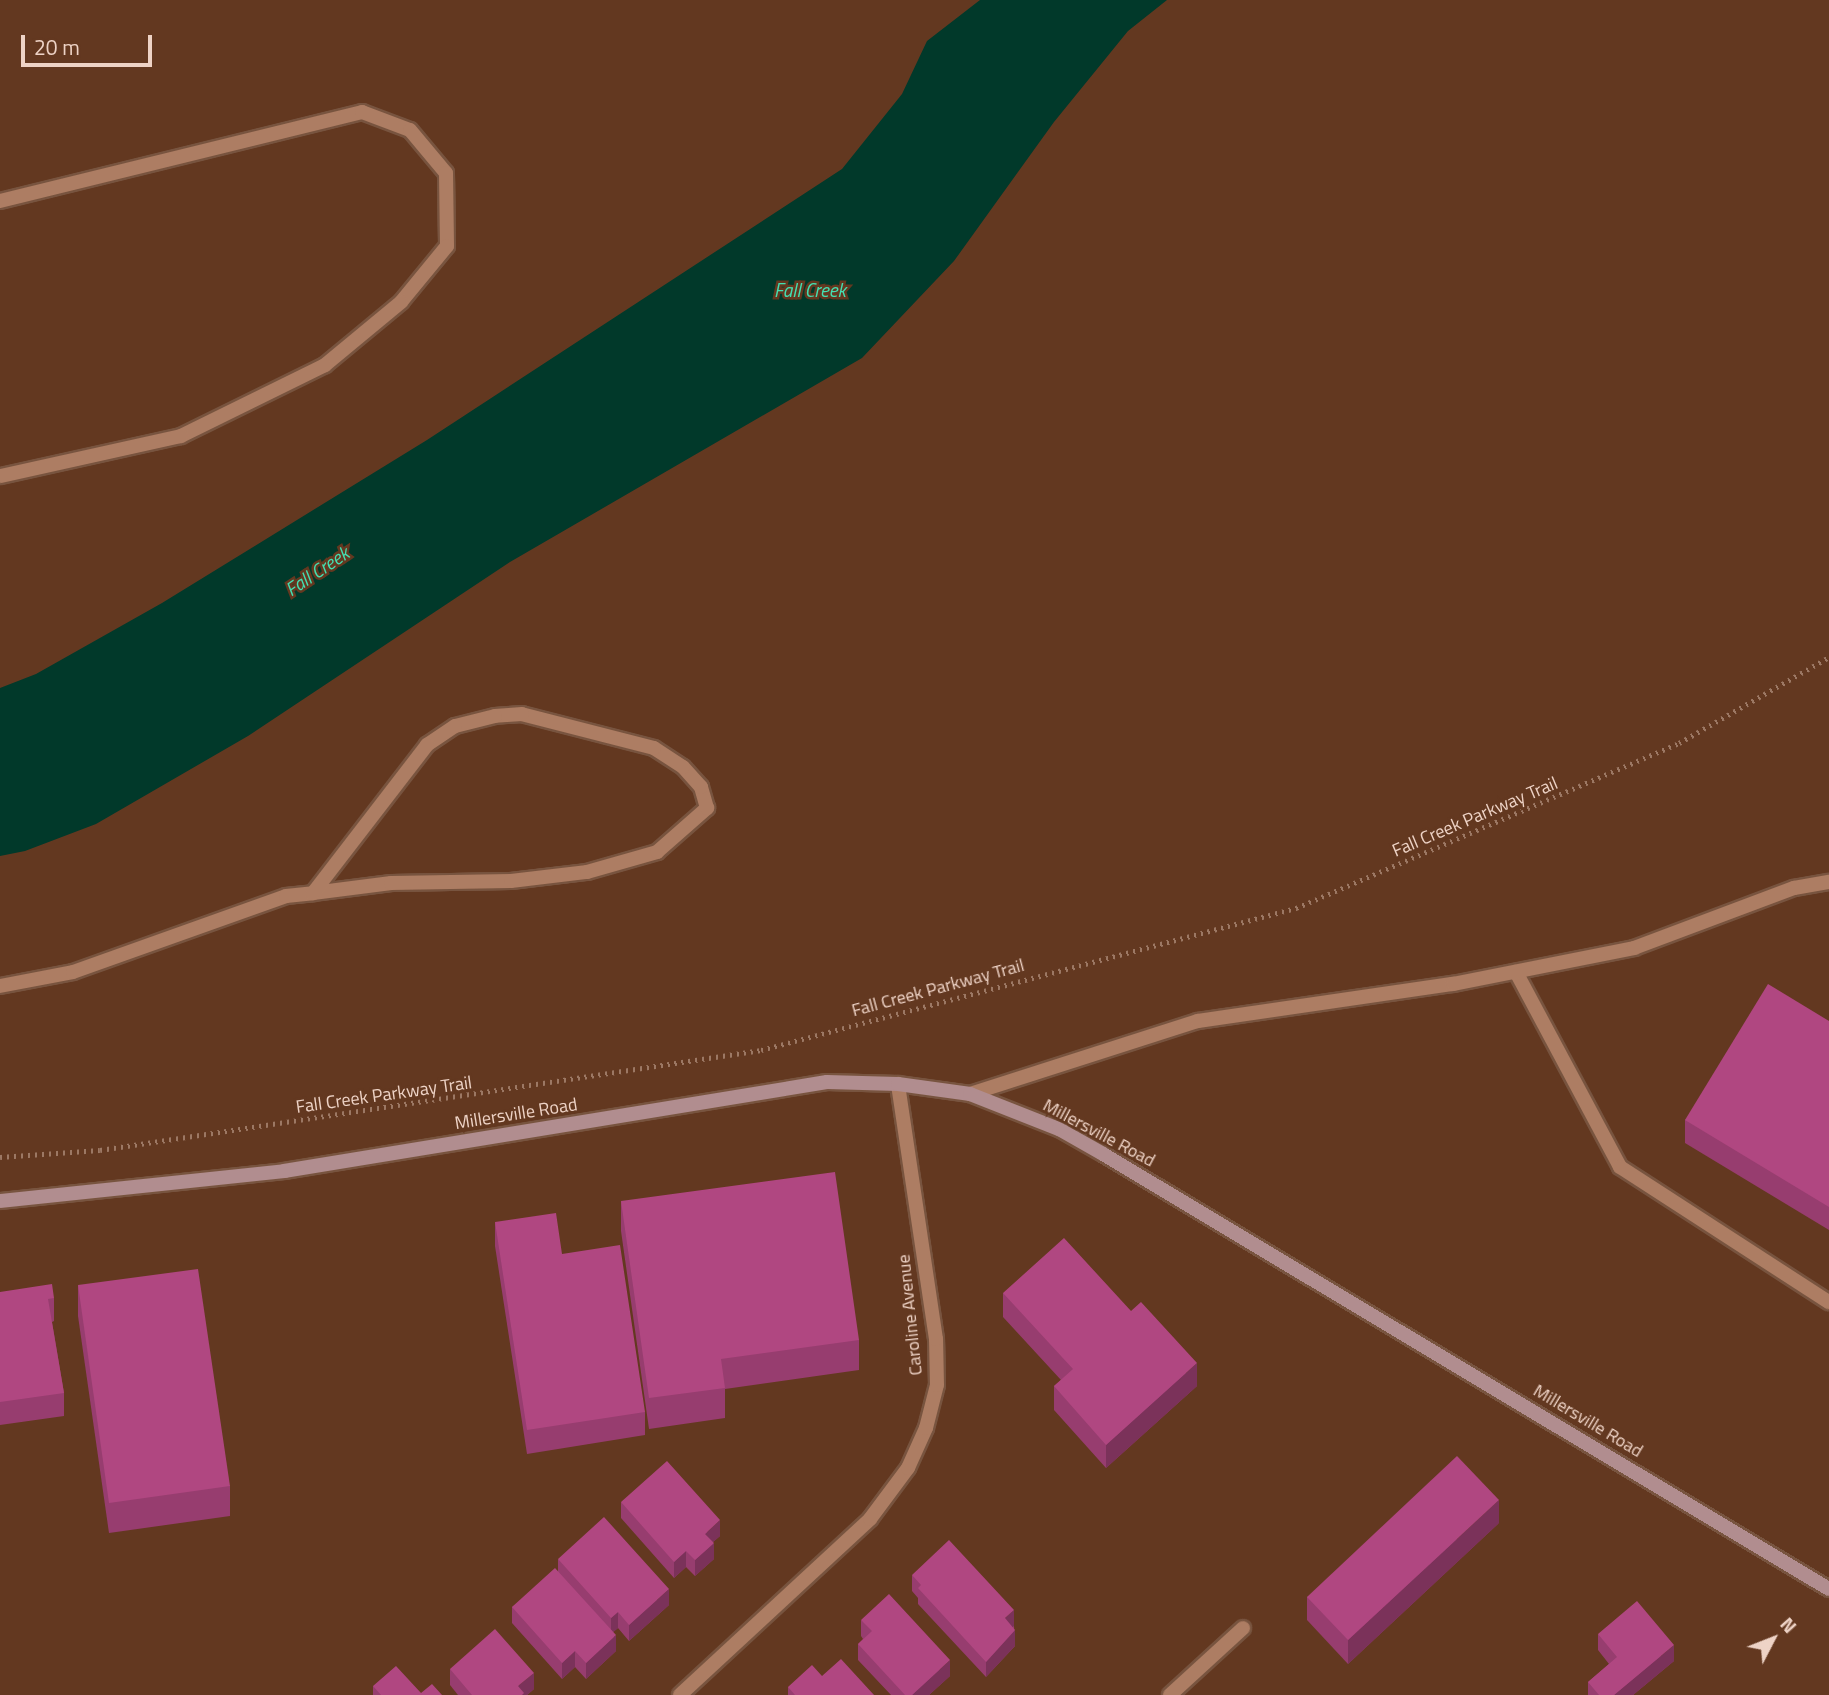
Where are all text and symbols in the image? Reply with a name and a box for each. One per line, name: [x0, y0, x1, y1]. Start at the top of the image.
scale bar: [24, 21, 156, 65]
text: 20 m: [34, 31, 80, 63]
water label: Fall Creek: [774, 279, 846, 301]
water label: Fall Creek: [281, 541, 353, 601]
street label: Fall Creek Parkway Trail: [1389, 772, 1561, 862]
street label: Fall Creek Parkway Trail: [849, 955, 1027, 1021]
street label: Fall Creek Parkway Trail: [295, 1072, 473, 1118]
street label: Millersville Road: [453, 1094, 579, 1134]
street label: Millersville Road: [1039, 1094, 1159, 1172]
street label: Caroline Avenue: [893, 1253, 927, 1377]
street label: Millersville Road: [1529, 1380, 1647, 1462]
north arrow: [1738, 1604, 1808, 1674]
text: N: [1774, 1610, 1804, 1639]

